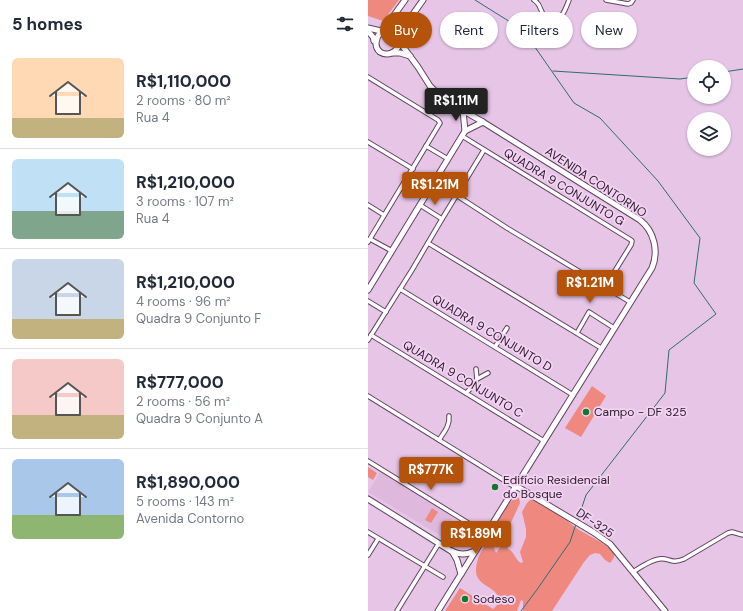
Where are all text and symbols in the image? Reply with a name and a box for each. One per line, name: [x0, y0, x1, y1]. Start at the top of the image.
chip: Buy: [380, 12, 432, 48]
chip: Rent: [440, 12, 498, 48]
chip: Filters: [506, 12, 573, 48]
chip: New: [581, 12, 637, 48]
text: 5 homes: [12, 13, 83, 35]
icon: filters: [334, 13, 356, 35]
map controls: [687, 60, 731, 156]
button: locate: [687, 60, 731, 104]
text: R$1,110,000: [136, 70, 231, 92]
icon: home: [44, 74, 92, 122]
pin: R$1.11M: [419, 88, 493, 122]
text: 2 rooms · 80 m²: [136, 92, 231, 109]
text: R$1.11M: [434, 92, 478, 109]
text: Rua 4: [136, 109, 170, 126]
button: layers: [687, 112, 731, 156]
street label: AVENIDA CONTORNO: [542, 143, 650, 221]
street label: QUADRA 9 CONJUNTO G: [501, 145, 627, 229]
text: R$1,210,000: [136, 171, 235, 193]
pin: R$1.21M: [398, 172, 472, 206]
icon: home: [44, 175, 92, 223]
text: R$1.21M: [411, 176, 459, 193]
text: 3 rooms · 107 m²: [136, 193, 234, 210]
text: Rua 4: [136, 210, 170, 227]
pin: R$1.21M: [553, 270, 627, 304]
text: R$1,210,000: [136, 271, 235, 293]
text: R$1.21M: [566, 274, 614, 291]
icon: home: [44, 275, 92, 323]
street label: QUADRA 9 CONJUNTO D: [429, 291, 555, 375]
text: 4 rooms · 96 m²: [136, 293, 231, 310]
text: Quadra 9 Conjunto F: [136, 310, 261, 327]
street label: QUADRA 9 CONJUNTO C: [400, 337, 526, 422]
text: R$777,000: [136, 371, 224, 393]
icon: home: [44, 375, 92, 423]
text: 2 rooms · 56 m²: [136, 393, 230, 410]
place label: Campo - DF 325: [594, 404, 687, 420]
marker: Campo - DF 325: [581, 407, 591, 417]
text: Quadra 9 Conjunto A: [136, 410, 263, 427]
pin: R$777K: [398, 457, 464, 491]
text: R$777K: [408, 461, 454, 478]
text: R$1,890,000: [136, 471, 240, 493]
place label: Edifício Residencial do Bosque: [503, 472, 610, 502]
icon: home: [44, 475, 92, 523]
marker: Edifício Residencial do Bosque: [490, 482, 500, 492]
text: 5 rooms · 143 m²: [136, 493, 234, 510]
street label: DF-325: [573, 504, 617, 542]
text: Avenida Contorno: [136, 510, 244, 527]
pin: R$1.89M: [439, 521, 513, 555]
text: R$1.89M: [450, 525, 502, 542]
place label: Sodeso: [473, 591, 515, 607]
marker: Sodeso: [460, 594, 470, 604]

